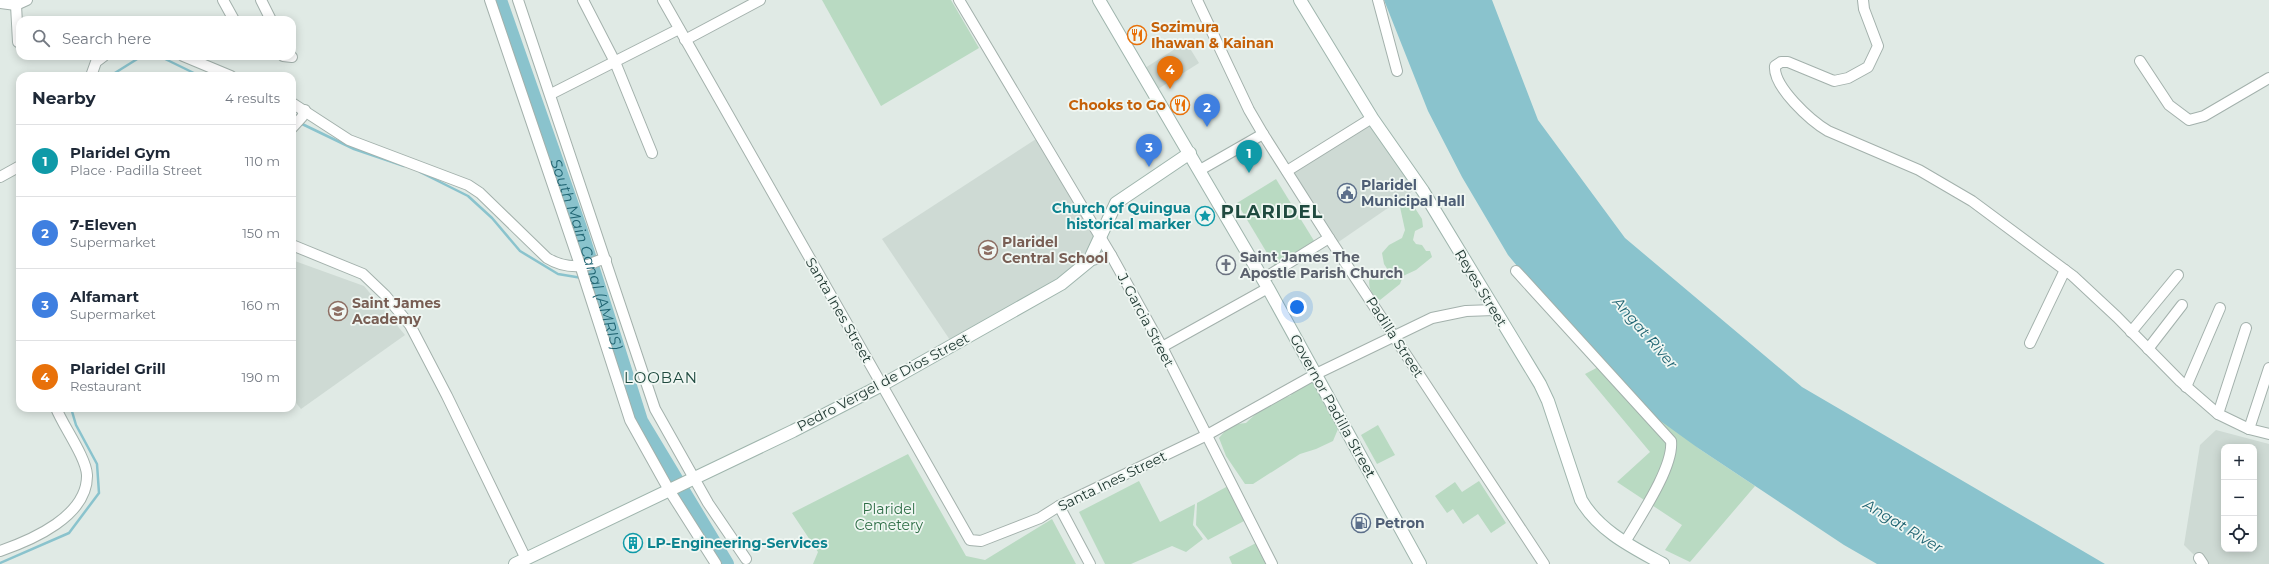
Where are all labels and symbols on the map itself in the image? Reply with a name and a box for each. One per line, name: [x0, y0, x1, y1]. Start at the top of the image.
place label: Sozimura Ihawan & Kainan: [1151, 18, 1274, 52]
restaurant icon: Sozimura Ihawan & Kainan: [1126, 24, 1148, 46]
pin: 4: [1157, 56, 1183, 89]
restaurant icon: Chooks to Go: [1169, 94, 1191, 116]
pin: 2: [1194, 94, 1220, 127]
place label: Chooks to Go: [1069, 96, 1166, 114]
pin: 3: [1136, 134, 1162, 167]
pin: 1: [1236, 140, 1262, 173]
water label: South Main Canal (AMRIS): [546, 156, 627, 352]
place label: Plaridel Municipal Hall: [1361, 176, 1465, 210]
public building icon: Plaridel Municipal Hall: [1336, 182, 1358, 204]
place label: Church of Quingua historical marker: [1052, 199, 1191, 233]
district label: PLARIDEL: [1221, 201, 1323, 223]
place icon: Church of Quingua historical marker: [1194, 205, 1216, 227]
place label: Plaridel Central School: [1002, 233, 1108, 267]
school or university icon: Plaridel Central School: [977, 239, 999, 261]
street label: Reyes Street: [1451, 246, 1511, 330]
place label: Saint James The Apostle Parish Church: [1239, 248, 1403, 282]
street label: Santa Ines Street: [802, 254, 877, 366]
church icon: Saint James The Apostle Parish Church: [1215, 254, 1237, 276]
street label: J. Garcia Street: [1113, 269, 1178, 370]
water label: Angat River: [1608, 292, 1682, 373]
street label: Padilla Street: [1362, 293, 1428, 381]
place label: Saint James Academy: [351, 294, 441, 328]
your location: [1287, 297, 1307, 317]
school or university icon: Saint James Academy: [327, 300, 349, 322]
street label: Pedro Vergel de Dios Street: [794, 329, 973, 435]
street label: Governor Padilla Street: [1286, 331, 1380, 481]
district label: LOOBAN: [624, 368, 698, 387]
street label: Santa Ines Street: [1055, 447, 1170, 515]
water label: Angat River: [1859, 494, 1947, 557]
park label: Plaridel Cemetery: [855, 500, 924, 534]
fuel station icon: Petron: [1350, 512, 1372, 534]
place label: Petron: [1375, 514, 1425, 532]
building icon: LP-Engineering-Services: [622, 532, 644, 554]
place label: LP-Engineering-Services: [647, 534, 828, 552]

